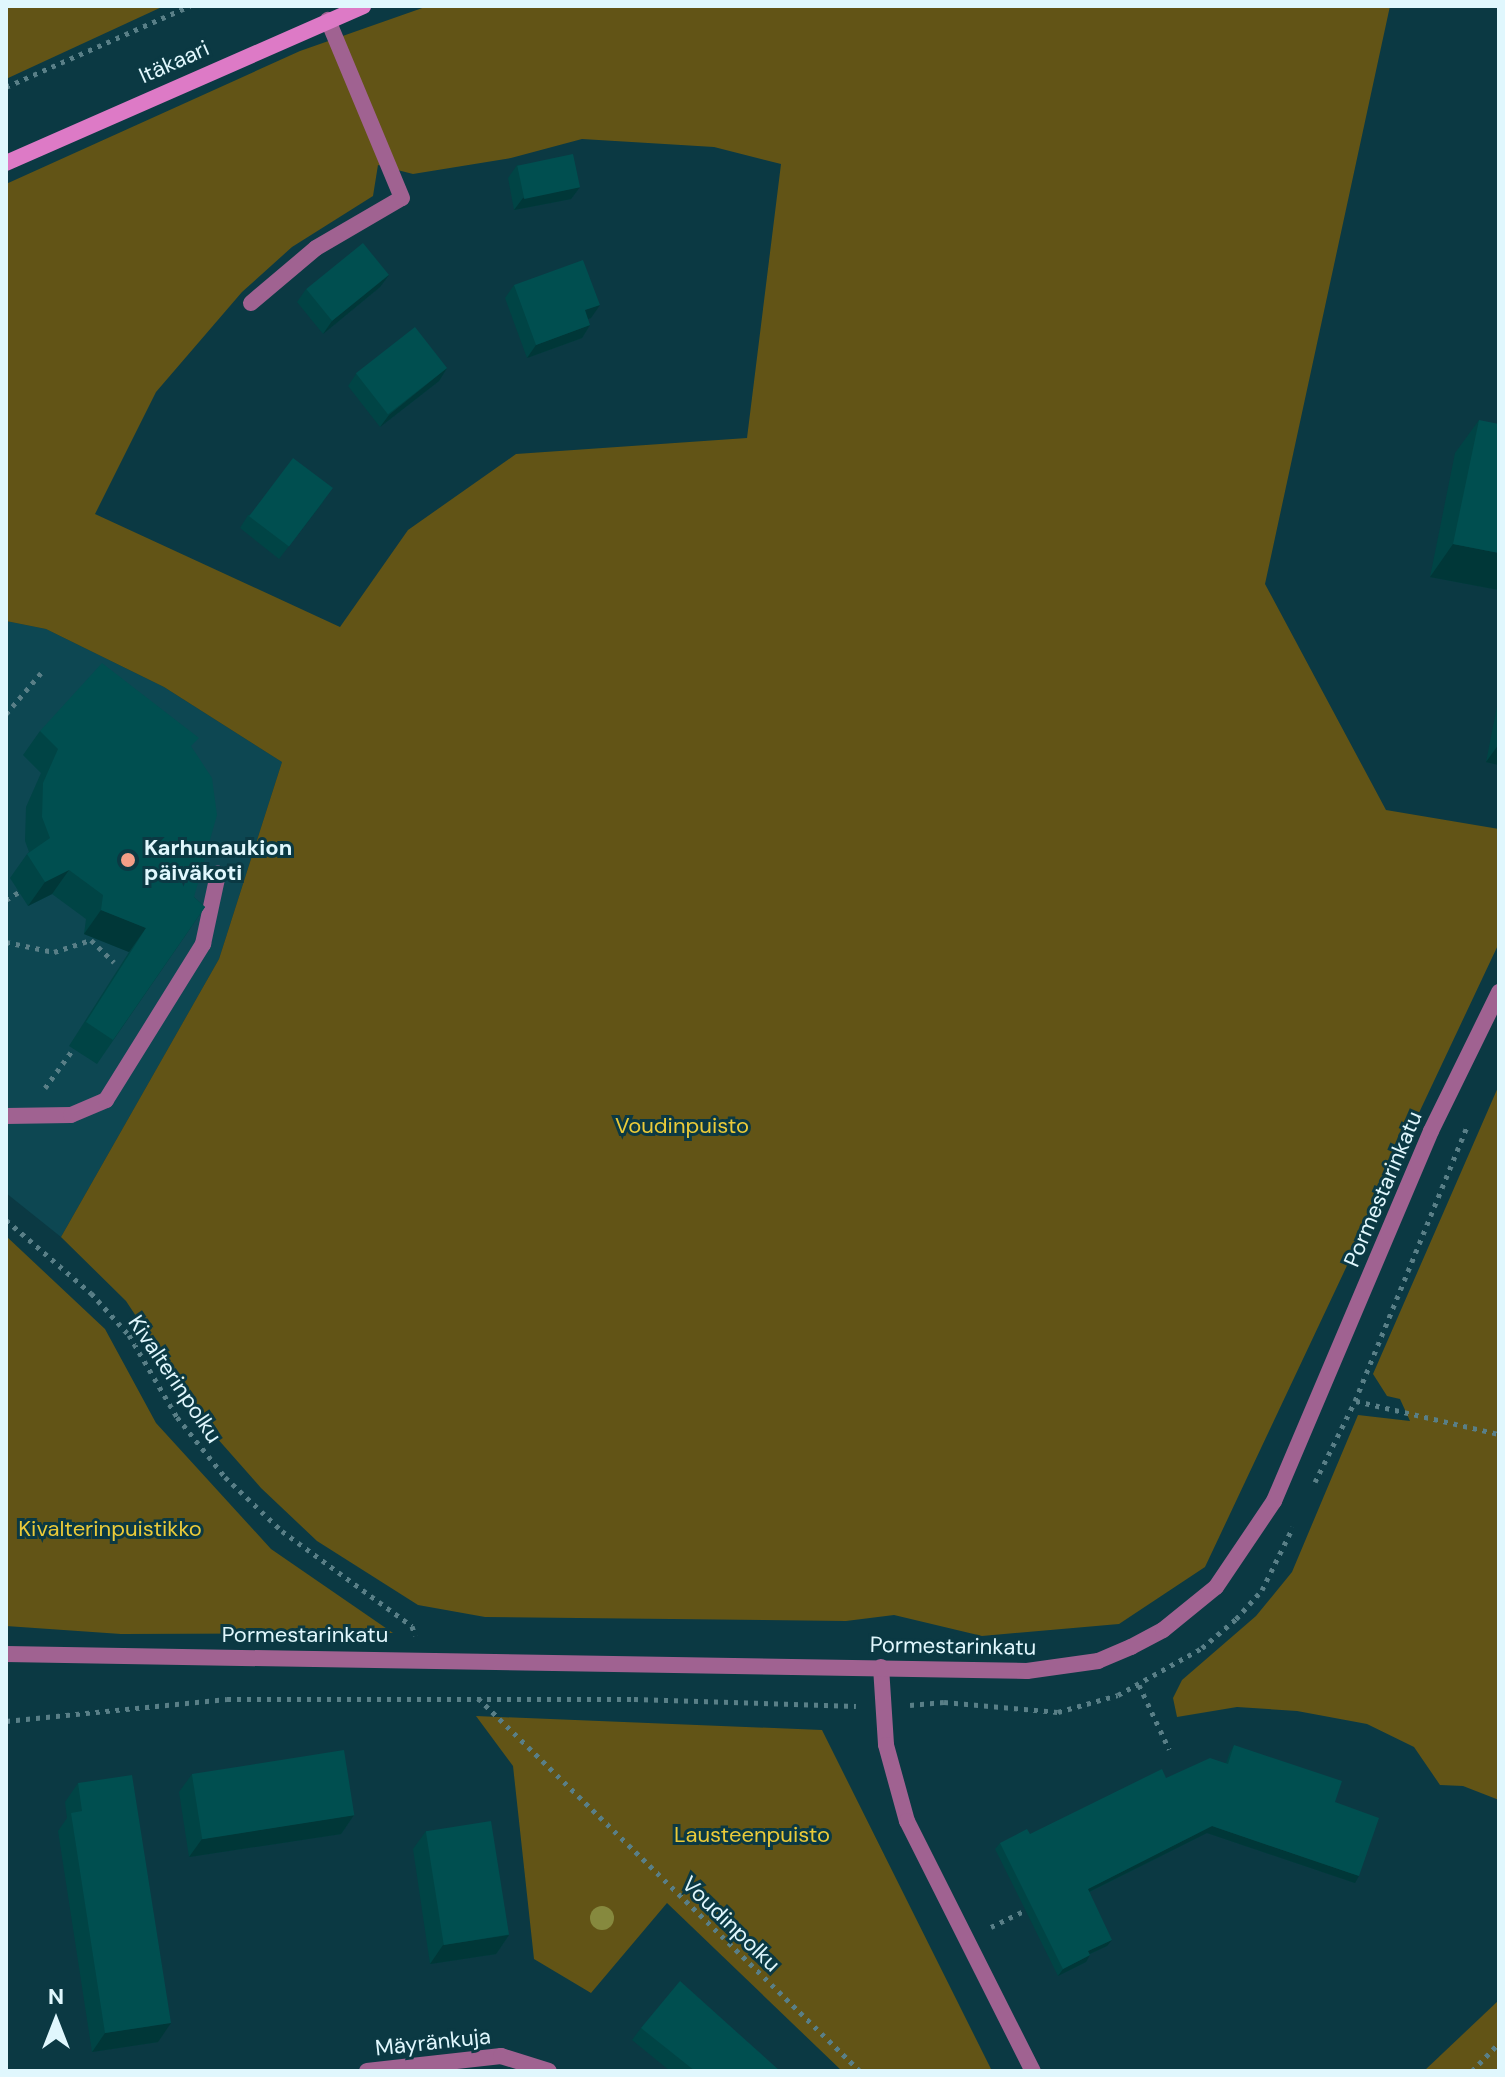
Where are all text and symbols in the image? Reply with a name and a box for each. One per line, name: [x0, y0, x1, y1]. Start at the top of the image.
street label: Itäkaari: [135, 35, 213, 89]
place label: Karhunaukion päiväkoti: [144, 834, 292, 886]
marker: Karhunaukion päiväkoti: [119, 851, 137, 869]
street label: Pormestarinkatu: [1338, 1107, 1428, 1271]
park label: Voudinpuisto: [615, 1113, 749, 1139]
street label: Kivalterinpolku: [123, 1310, 227, 1448]
park label: Kivalterinpuistikko: [18, 1516, 202, 1542]
street label: Pormestarinkatu: [222, 1622, 388, 1648]
street label: Pormestarinkatu: [870, 1631, 1036, 1661]
park label: Lausteenpuisto: [674, 1822, 830, 1848]
street label: Voudinpolku: [676, 1871, 786, 1977]
north arrow: [16, 1981, 96, 2061]
text: N: [48, 1982, 64, 2011]
street label: Mäyränkuja: [374, 2023, 492, 2061]

